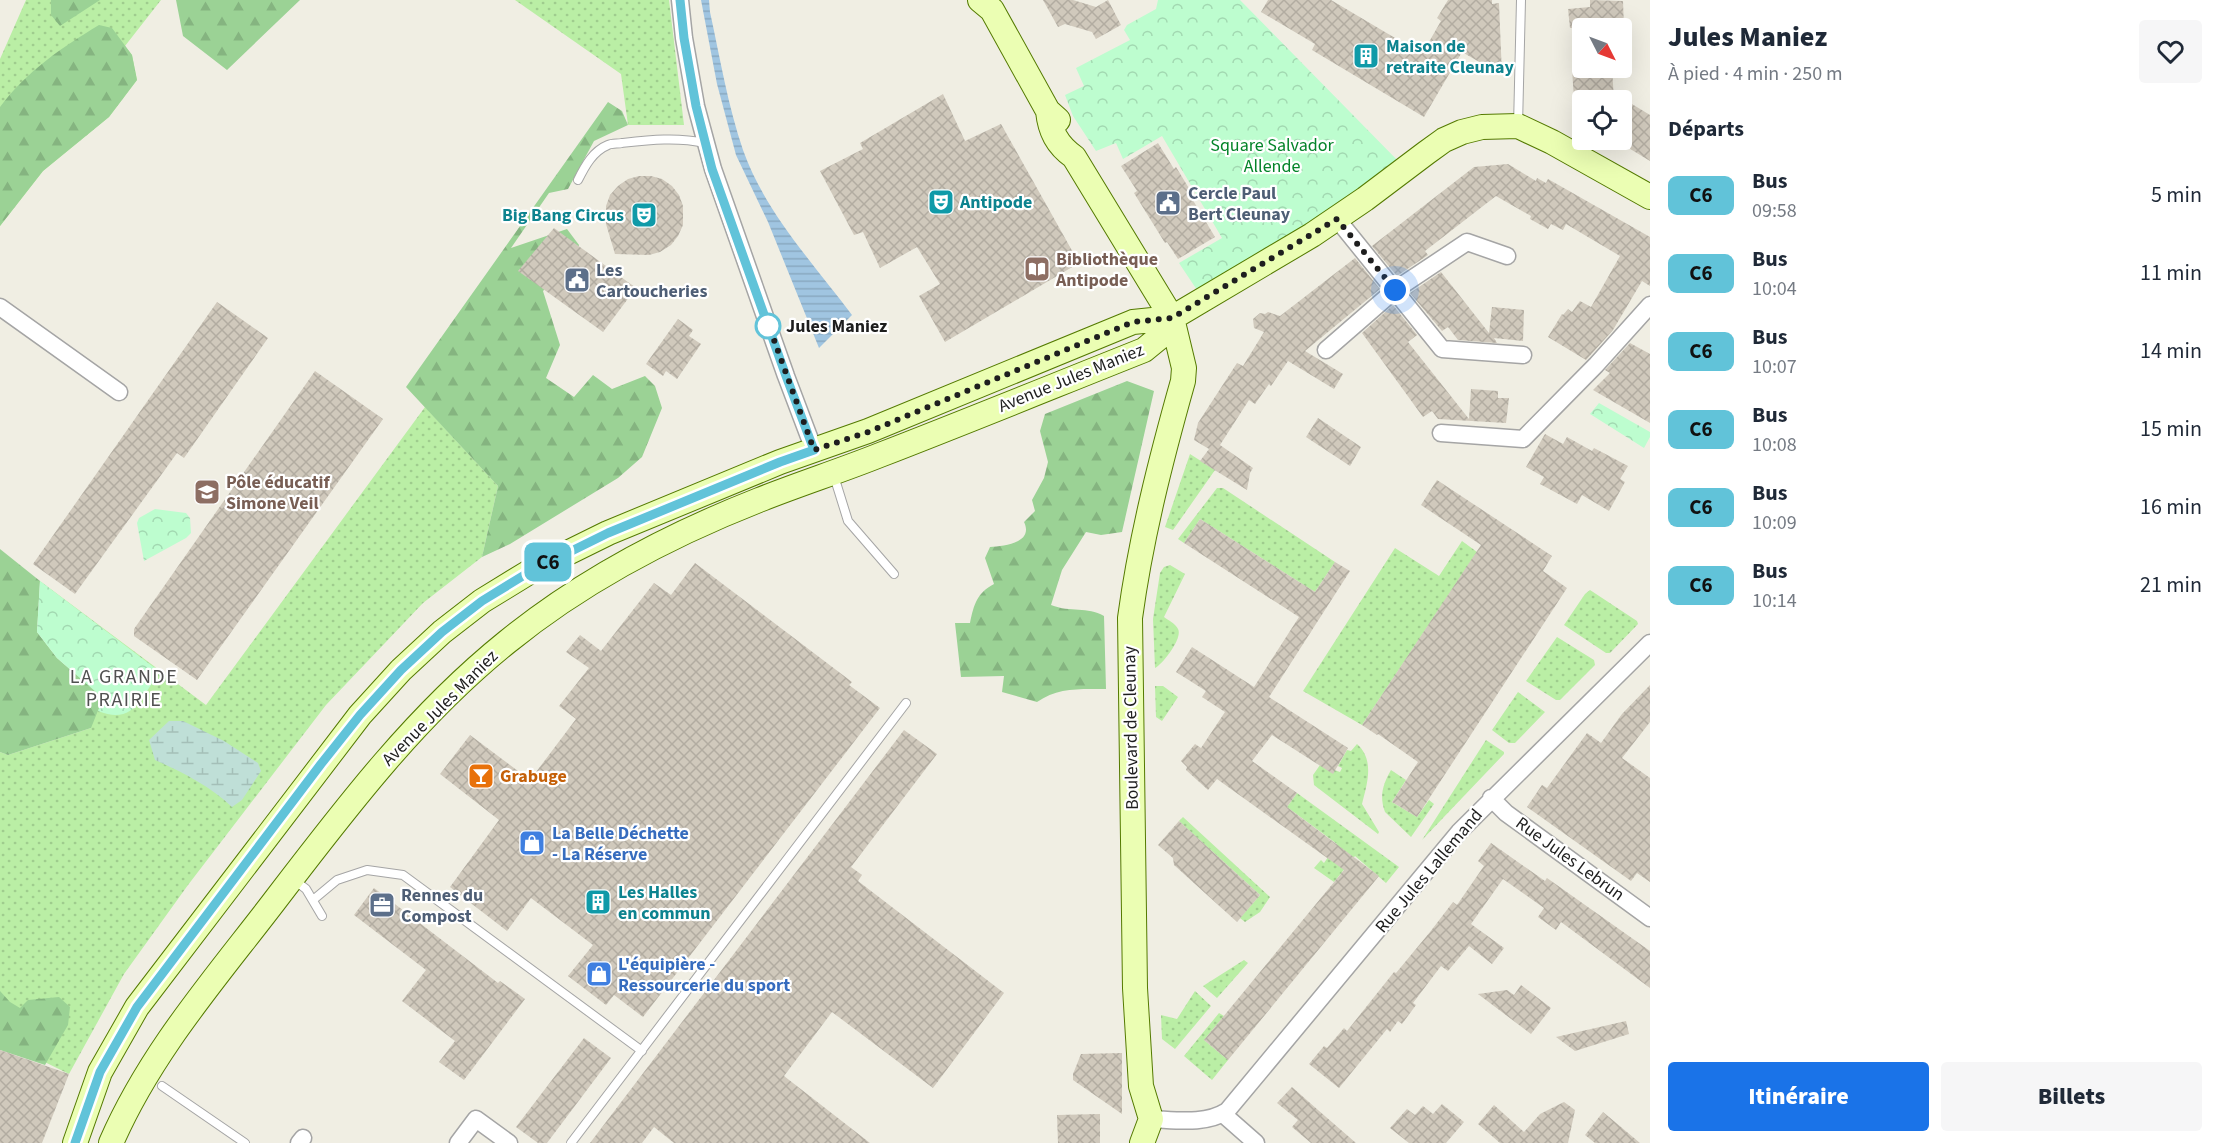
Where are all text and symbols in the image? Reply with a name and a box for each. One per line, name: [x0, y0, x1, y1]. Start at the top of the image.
text: Jules Maniez: [1668, 17, 1827, 57]
north arrow: [1572, 18, 1632, 78]
map controls: [1572, 18, 1632, 150]
button: heart: [2139, 20, 2202, 83]
place label: Maison de retraite Cleunay: [1386, 34, 1515, 80]
building icon: Maison de retraite Cleunay: [1351, 41, 1381, 71]
text: À pied · 4 min · 250 m: [1668, 60, 1843, 88]
button: locate: [1572, 90, 1632, 150]
text: Départs: [1668, 113, 1744, 145]
park label: Square Salvador Allende: [1210, 133, 1334, 179]
text: Bus: [1752, 165, 1788, 197]
text: 5 min: [2151, 179, 2202, 211]
text: C6: [1689, 180, 1713, 210]
place label: Cercle Paul Bert Cleunay: [1188, 181, 1291, 227]
theatre icon: Antipode: [926, 187, 956, 217]
public building icon: Cercle Paul Bert Cleunay: [1153, 188, 1183, 218]
place label: Antipode: [959, 190, 1032, 215]
text: 09:58: [1752, 197, 1797, 225]
theatre icon: Big Bang Circus: [629, 200, 659, 230]
place label: Big Bang Circus: [502, 203, 624, 228]
text: Bus: [1752, 243, 1788, 275]
place label: Bibliothèque Antipode: [1055, 247, 1158, 293]
library icon: Bibliothèque Antipode: [1022, 254, 1052, 284]
text: 11 min: [2140, 257, 2202, 289]
place label: Les Cartoucheries: [596, 258, 707, 304]
text: C6: [1689, 258, 1713, 288]
public building icon: Les Cartoucheries: [562, 265, 592, 295]
your location: [1380, 275, 1410, 305]
text: 10:04: [1752, 275, 1797, 303]
marker: Jules Maniez: [755, 313, 781, 339]
place label: Jules Maniez: [786, 314, 887, 339]
text: Bus: [1752, 321, 1788, 353]
text: 14 min: [2140, 335, 2202, 367]
text: C6: [1689, 336, 1713, 366]
street label: Avenue Jules Maniez: [994, 337, 1148, 419]
text: 10:07: [1752, 353, 1797, 381]
text: Bus: [1752, 399, 1788, 431]
text: 15 min: [2140, 413, 2202, 445]
text: C6: [1689, 414, 1713, 444]
text: 10:08: [1752, 431, 1797, 459]
place label: Pôle éducatif Simone Veil: [226, 470, 331, 516]
school or university icon: Pôle éducatif Simone Veil: [192, 477, 222, 507]
text: Bus: [1752, 477, 1788, 509]
text: 16 min: [2140, 491, 2202, 523]
text: C6: [1689, 492, 1713, 522]
text: 10:09: [1752, 509, 1797, 537]
line badge: C6: [521, 542, 575, 582]
text: C6: [536, 547, 560, 577]
text: Bus: [1752, 555, 1788, 587]
text: 21 min: [2140, 569, 2202, 601]
text: C6: [1689, 570, 1713, 600]
text: 10:14: [1752, 587, 1797, 615]
street label: Avenue Jules Maniez: [376, 644, 504, 772]
street label: Boulevard de Cleunay: [1117, 645, 1145, 810]
district label: LA GRANDE PRAIRIE: [70, 663, 178, 714]
bar icon: Grabuge: [466, 761, 496, 791]
place label: Grabuge: [500, 764, 567, 789]
street label: Rue Jules Lallemand: [1369, 803, 1489, 939]
street label: Rue Jules Lebrun: [1510, 811, 1630, 907]
place label: La Belle Déchette - La Réserve: [552, 821, 689, 867]
shop icon: La Belle Déchette - La Réserve: [517, 828, 547, 858]
place label: Les Halles en commun: [618, 880, 711, 926]
place label: Rennes du Compost: [401, 883, 483, 929]
building icon: Les Halles en commun: [583, 887, 613, 917]
office icon: Rennes du Compost: [367, 890, 397, 920]
place label: L'équipière - Ressourcerie du sport: [618, 952, 790, 998]
shop icon: L'équipière - Ressourcerie du sport: [584, 959, 614, 989]
button: Itinéraire: [1668, 1062, 1929, 1131]
button: Billets: [1941, 1062, 2202, 1131]

